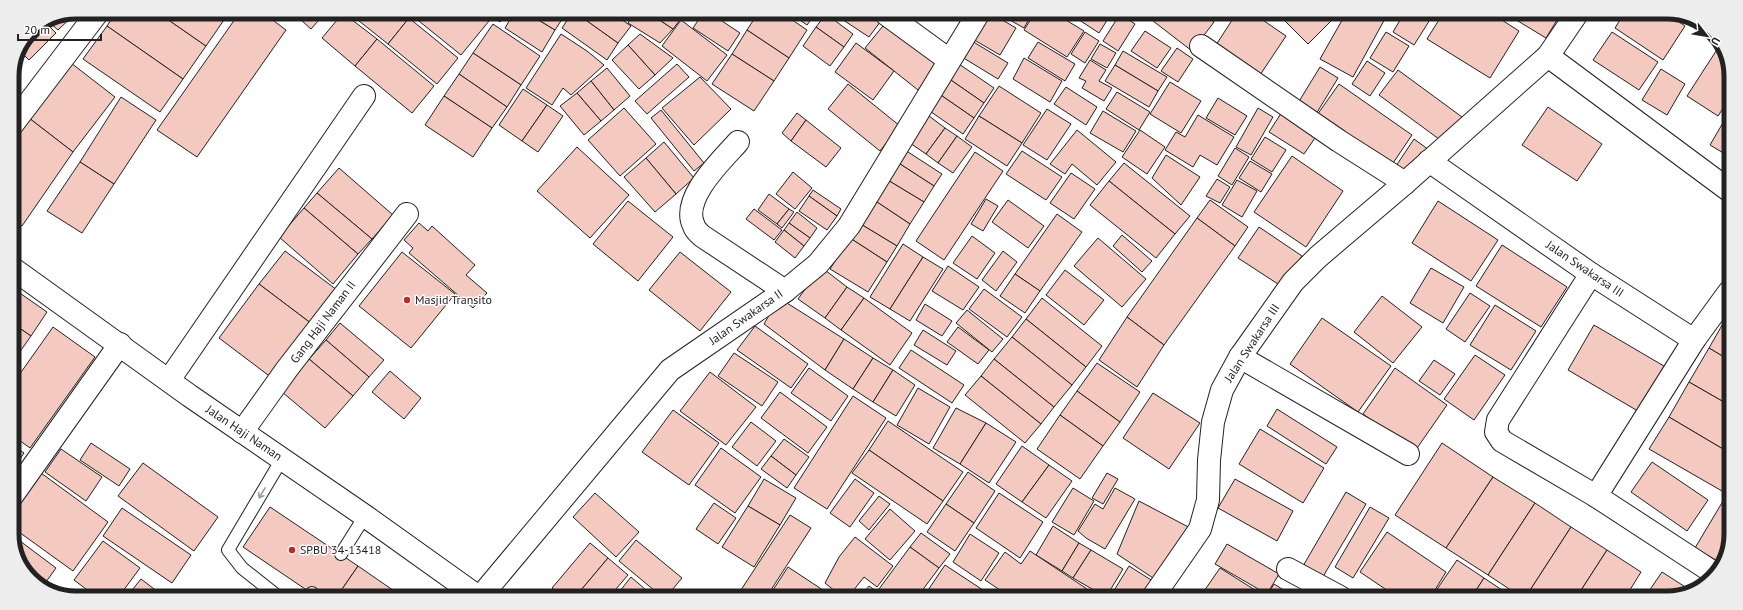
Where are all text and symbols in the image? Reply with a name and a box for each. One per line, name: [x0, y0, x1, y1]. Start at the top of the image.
scale bar: [18, 16, 101, 42]
north arrow: [1687, 16, 1727, 56]
text: 20 m: [24, 22, 50, 37]
text: U: [1708, 35, 1723, 48]
street label: Jalan Swakarsa III: [1543, 237, 1627, 300]
street label: Gang Haji Naman II: [287, 277, 359, 366]
street label: Jalan Swakarsa II: [705, 286, 786, 348]
place label: Masjid Transito: [415, 292, 492, 307]
marker: Masjid Transito: [402, 295, 412, 305]
street label: Jalan Swakarsa III: [1220, 301, 1282, 386]
street label: Jalan Haji Naman: [203, 401, 285, 464]
one-way arrow: [258, 487, 266, 499]
place label: SPBU 34-13418: [300, 542, 381, 557]
marker: SPBU 34-13418: [287, 545, 297, 555]

